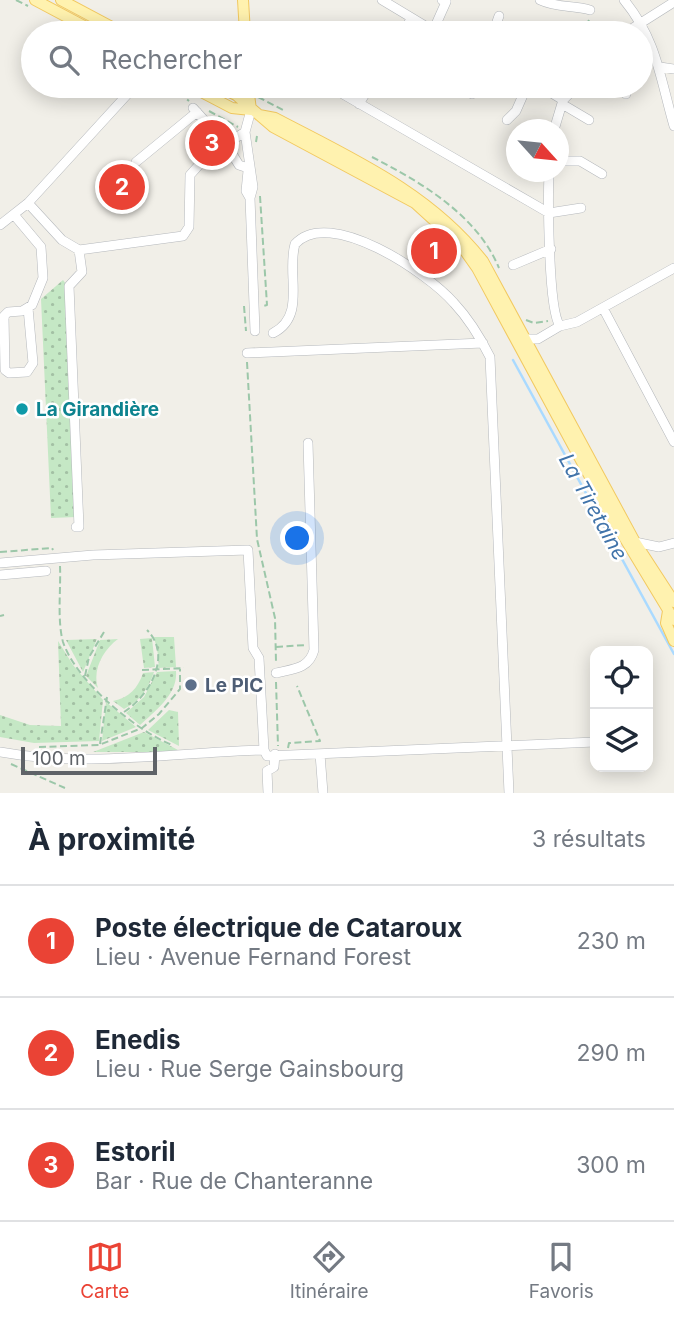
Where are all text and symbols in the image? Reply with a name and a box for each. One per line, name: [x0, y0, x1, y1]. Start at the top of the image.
search box: [21, 21, 653, 98]
icon: search: [45, 41, 83, 79]
text: Rechercher: [101, 44, 242, 75]
pin: 3: [189, 117, 235, 169]
north arrow: [506, 119, 569, 182]
pin: 2: [99, 161, 145, 213]
pin: 1: [411, 225, 457, 277]
place label: La Girandière: [36, 398, 159, 421]
marker: La Girandière: [14, 401, 30, 417]
water label: La Tiretaine: [554, 449, 633, 565]
your location: [280, 521, 314, 555]
map controls: [590, 646, 653, 772]
button: locate: [590, 646, 653, 709]
place label: Le PIC: [205, 674, 263, 697]
marker: Le PIC: [183, 677, 199, 693]
button: layers: [590, 709, 653, 772]
scale bar: [21, 744, 158, 776]
text: 100 m: [32, 747, 86, 770]
text: À proximité: [28, 821, 195, 857]
text: 3 résultats: [532, 825, 646, 853]
text: Poste électrique de Cataroux: [95, 912, 462, 943]
text: 1: [46, 927, 56, 955]
text: 230 m: [577, 927, 646, 955]
text: Lieu · Avenue Fernand Forest: [95, 943, 411, 971]
text: Enedis: [95, 1024, 180, 1055]
text: 2: [44, 1039, 58, 1067]
text: 290 m: [577, 1039, 646, 1067]
text: Lieu · Rue Serge Gainsbourg: [95, 1055, 404, 1083]
text: Estoril: [95, 1136, 175, 1167]
text: 3: [44, 1151, 58, 1179]
text: 300 m: [576, 1151, 646, 1179]
text: Bar · Rue de Chanteranne: [95, 1167, 373, 1195]
tab: Carte: [80, 1238, 129, 1303]
tab: Itinéraire: [290, 1238, 368, 1303]
tab: Favoris: [529, 1238, 594, 1303]

